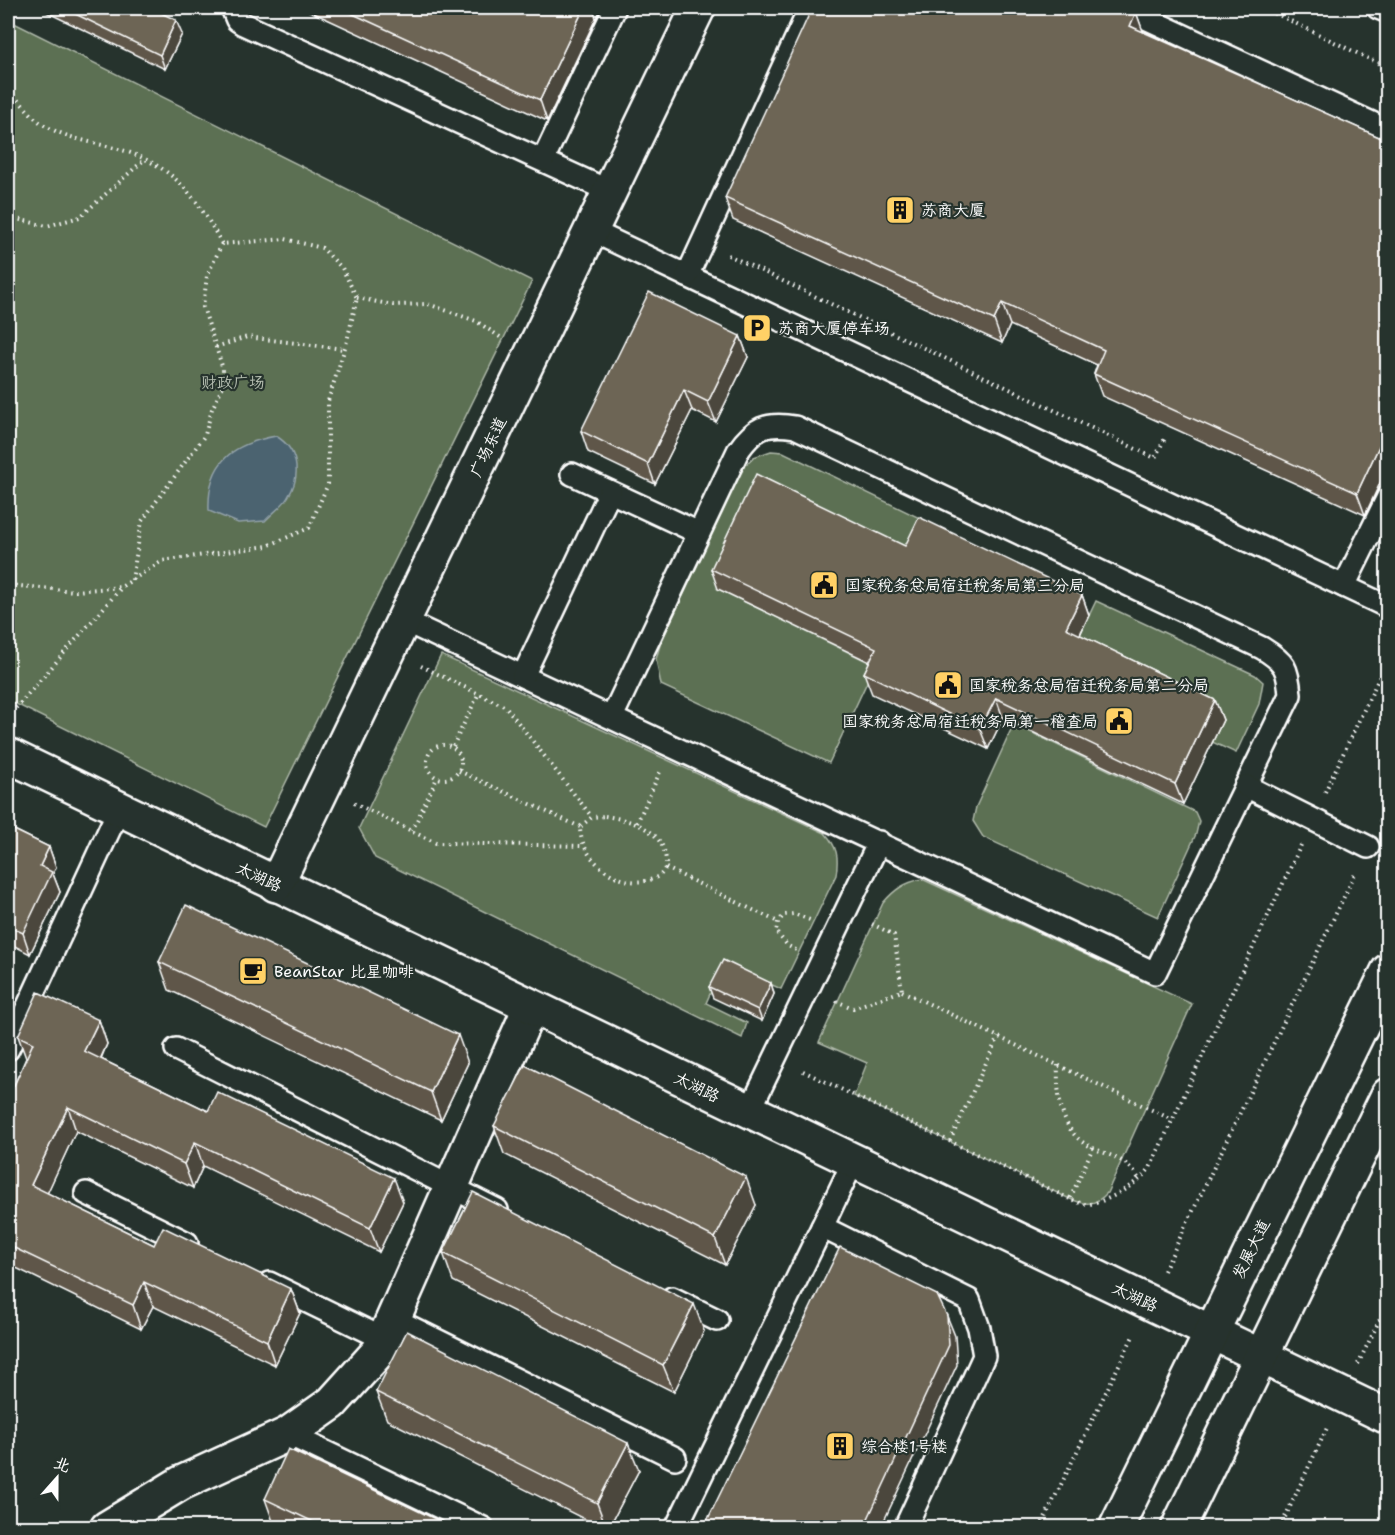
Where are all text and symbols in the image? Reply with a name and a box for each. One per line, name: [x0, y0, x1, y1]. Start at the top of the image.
building icon: 苏商大厦: [884, 194, 916, 226]
place label: 苏商大厦: [921, 200, 985, 221]
parking icon: 苏商大厦停车场: [741, 312, 773, 344]
place label: 苏商大厦停车场: [778, 318, 890, 339]
park label: 财政广场: [201, 372, 265, 393]
street label: 广场东道: [465, 414, 511, 480]
public building icon: 国家税务总局宿迁税务局第三分局: [808, 569, 840, 601]
place label: 国家税务总局宿迁税务局第三分局: [845, 575, 1085, 596]
public building icon: 国家税务总局宿迁税务局第二分局: [932, 669, 964, 701]
place label: 国家税务总局宿迁税务局第二分局: [969, 675, 1209, 696]
public building icon: 国家税务总局宿迁税务局第一稽查局: [1103, 705, 1135, 737]
place label: 国家税务总局宿迁税务局第一稽查局: [842, 711, 1098, 732]
street label: 太湖路: [233, 857, 285, 897]
cafe icon: BeanStar 比星咖啡: [237, 955, 269, 987]
place label: BeanStar 比星咖啡: [274, 961, 414, 982]
street label: 太湖路: [671, 1067, 723, 1107]
street label: 发展大道: [1228, 1216, 1274, 1282]
street label: 太湖路: [1109, 1277, 1161, 1317]
building icon: 综合楼1号楼: [824, 1430, 856, 1462]
place label: 综合楼1号楼: [861, 1436, 948, 1457]
north arrow: [27, 1448, 87, 1508]
text: 北: [51, 1452, 73, 1477]

